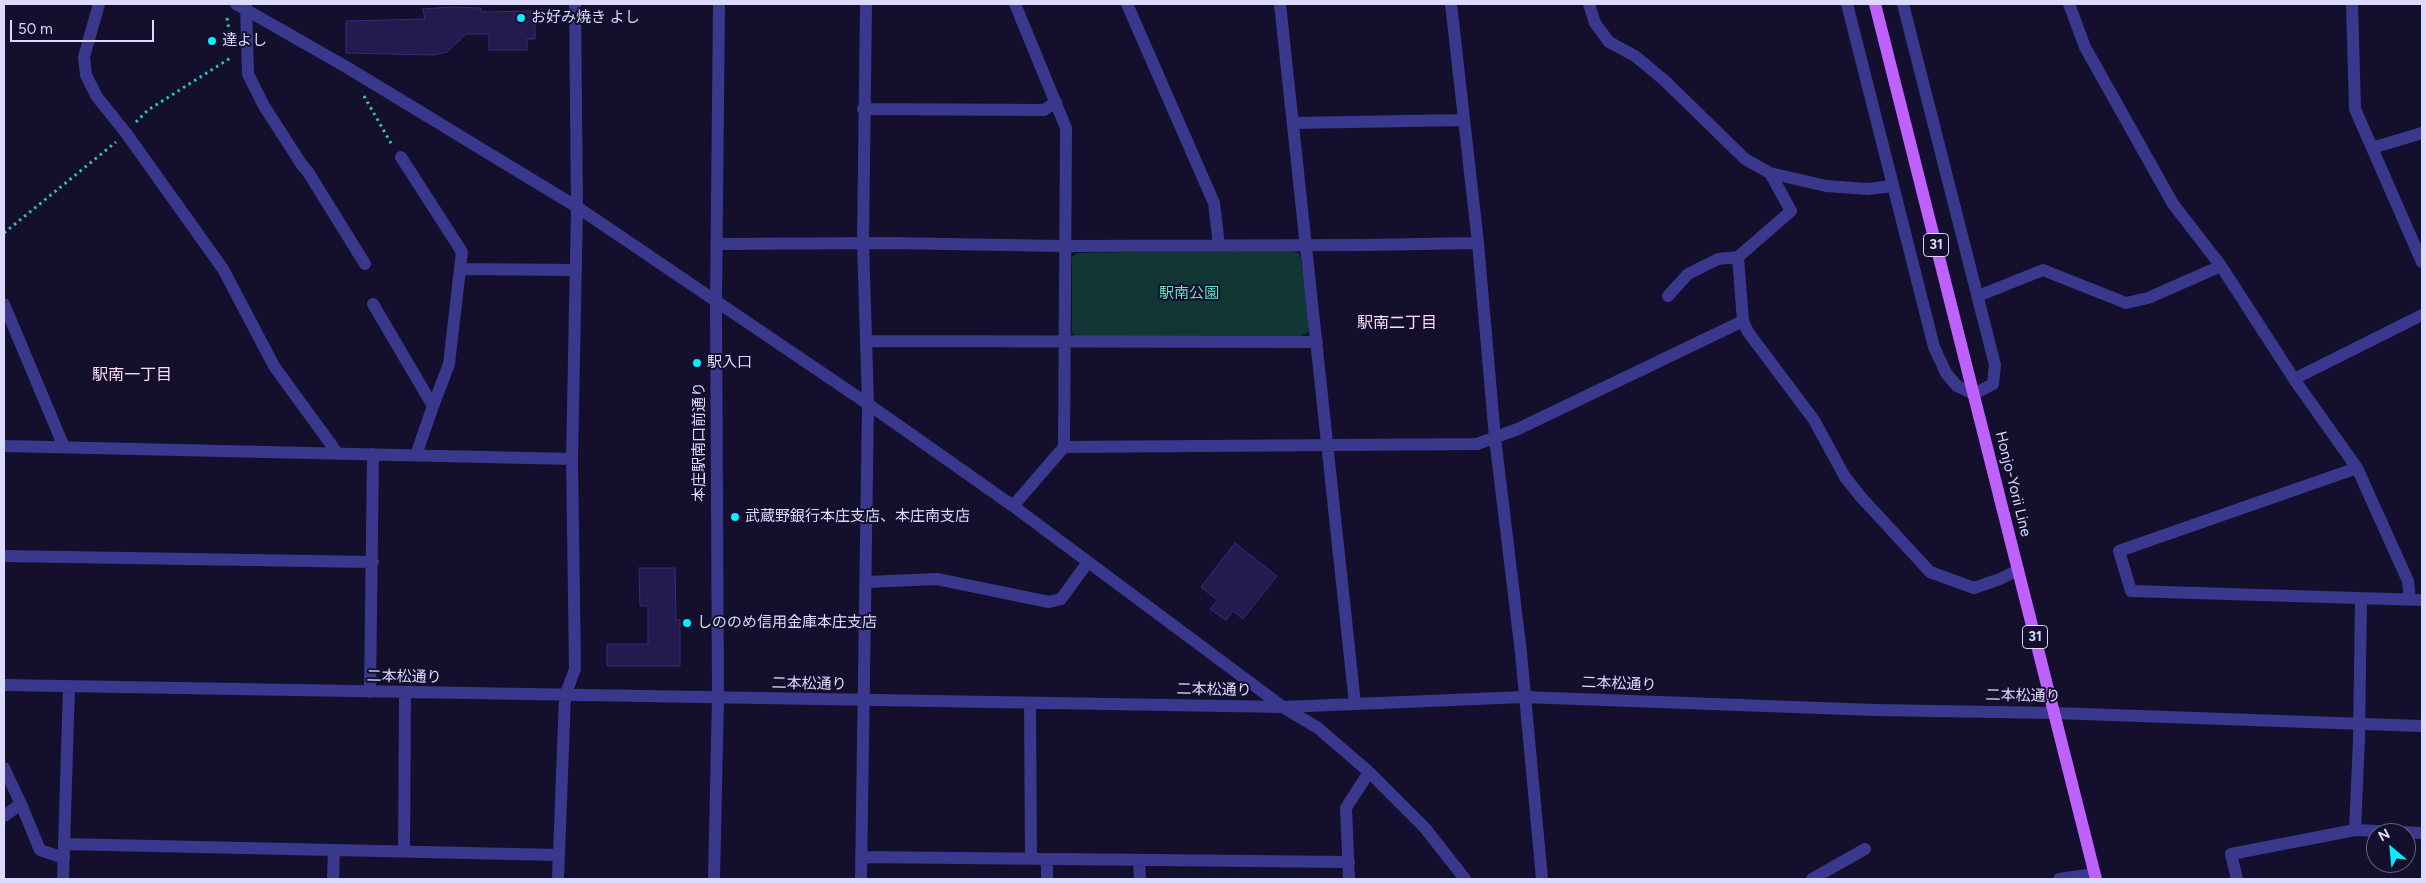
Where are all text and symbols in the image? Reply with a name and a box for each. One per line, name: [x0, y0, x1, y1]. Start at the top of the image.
place label: お好み焼き よし: [531, 9, 640, 27]
scale bar: [12, 10, 156, 42]
marker: お好み焼き よし: [515, 12, 527, 24]
text: 50 m: [18, 20, 53, 38]
place label: 達よし: [222, 32, 267, 50]
marker: 達よし: [206, 35, 218, 47]
road number: 31: [1924, 234, 1948, 256]
park label: 駅南公園: [1159, 285, 1219, 303]
district label: 駅南二丁目: [1357, 313, 1437, 333]
place label: 駅入口: [707, 354, 752, 372]
marker: 駅入口: [691, 357, 703, 369]
district label: 駅南一丁目: [92, 365, 172, 385]
street label: 本庄駅南口前通り: [691, 382, 709, 502]
street label: Honjo-Yorii Line: [1991, 430, 2035, 538]
place label: 武蔵野銀行本庄支店、本庄南支店: [745, 508, 970, 526]
marker: 武蔵野銀行本庄支店、本庄南支店: [729, 511, 741, 523]
place label: しののめ信用金庫本庄支店: [697, 614, 877, 632]
marker: しののめ信用金庫本庄支店: [681, 617, 693, 629]
road number: 31: [2022, 626, 2048, 649]
street label: 二本松通り: [366, 667, 442, 687]
street label: 二本松通り: [771, 674, 847, 694]
street label: 二本松通り: [1581, 674, 1657, 694]
street label: 二本松通り: [1176, 680, 1252, 700]
street label: 二本松通り: [1985, 686, 2061, 706]
north arrow: [2366, 823, 2416, 873]
text: N: [2375, 825, 2393, 845]

